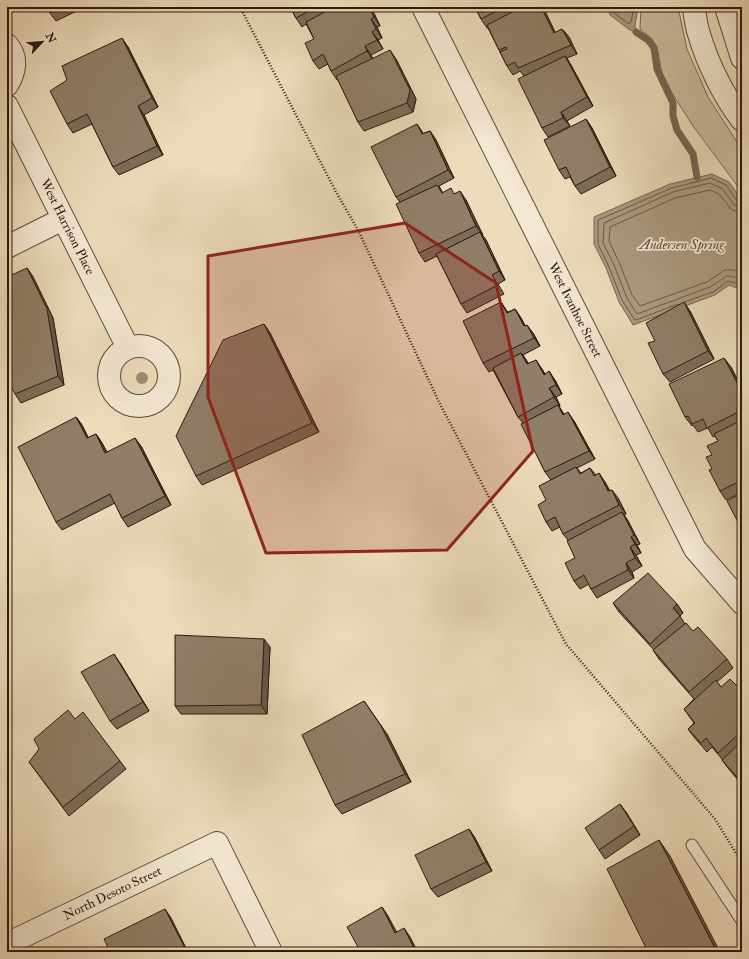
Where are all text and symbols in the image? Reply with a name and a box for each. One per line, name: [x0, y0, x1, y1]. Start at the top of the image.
north arrow: [22, 22, 62, 62]
text: N: [42, 30, 59, 46]
street label: West Harrison Place: [36, 175, 98, 278]
water label: Andersen Spring: [637, 236, 725, 253]
street label: West Ivanhoe Street: [544, 259, 606, 360]
street label: North Desoto Street: [60, 863, 164, 924]

